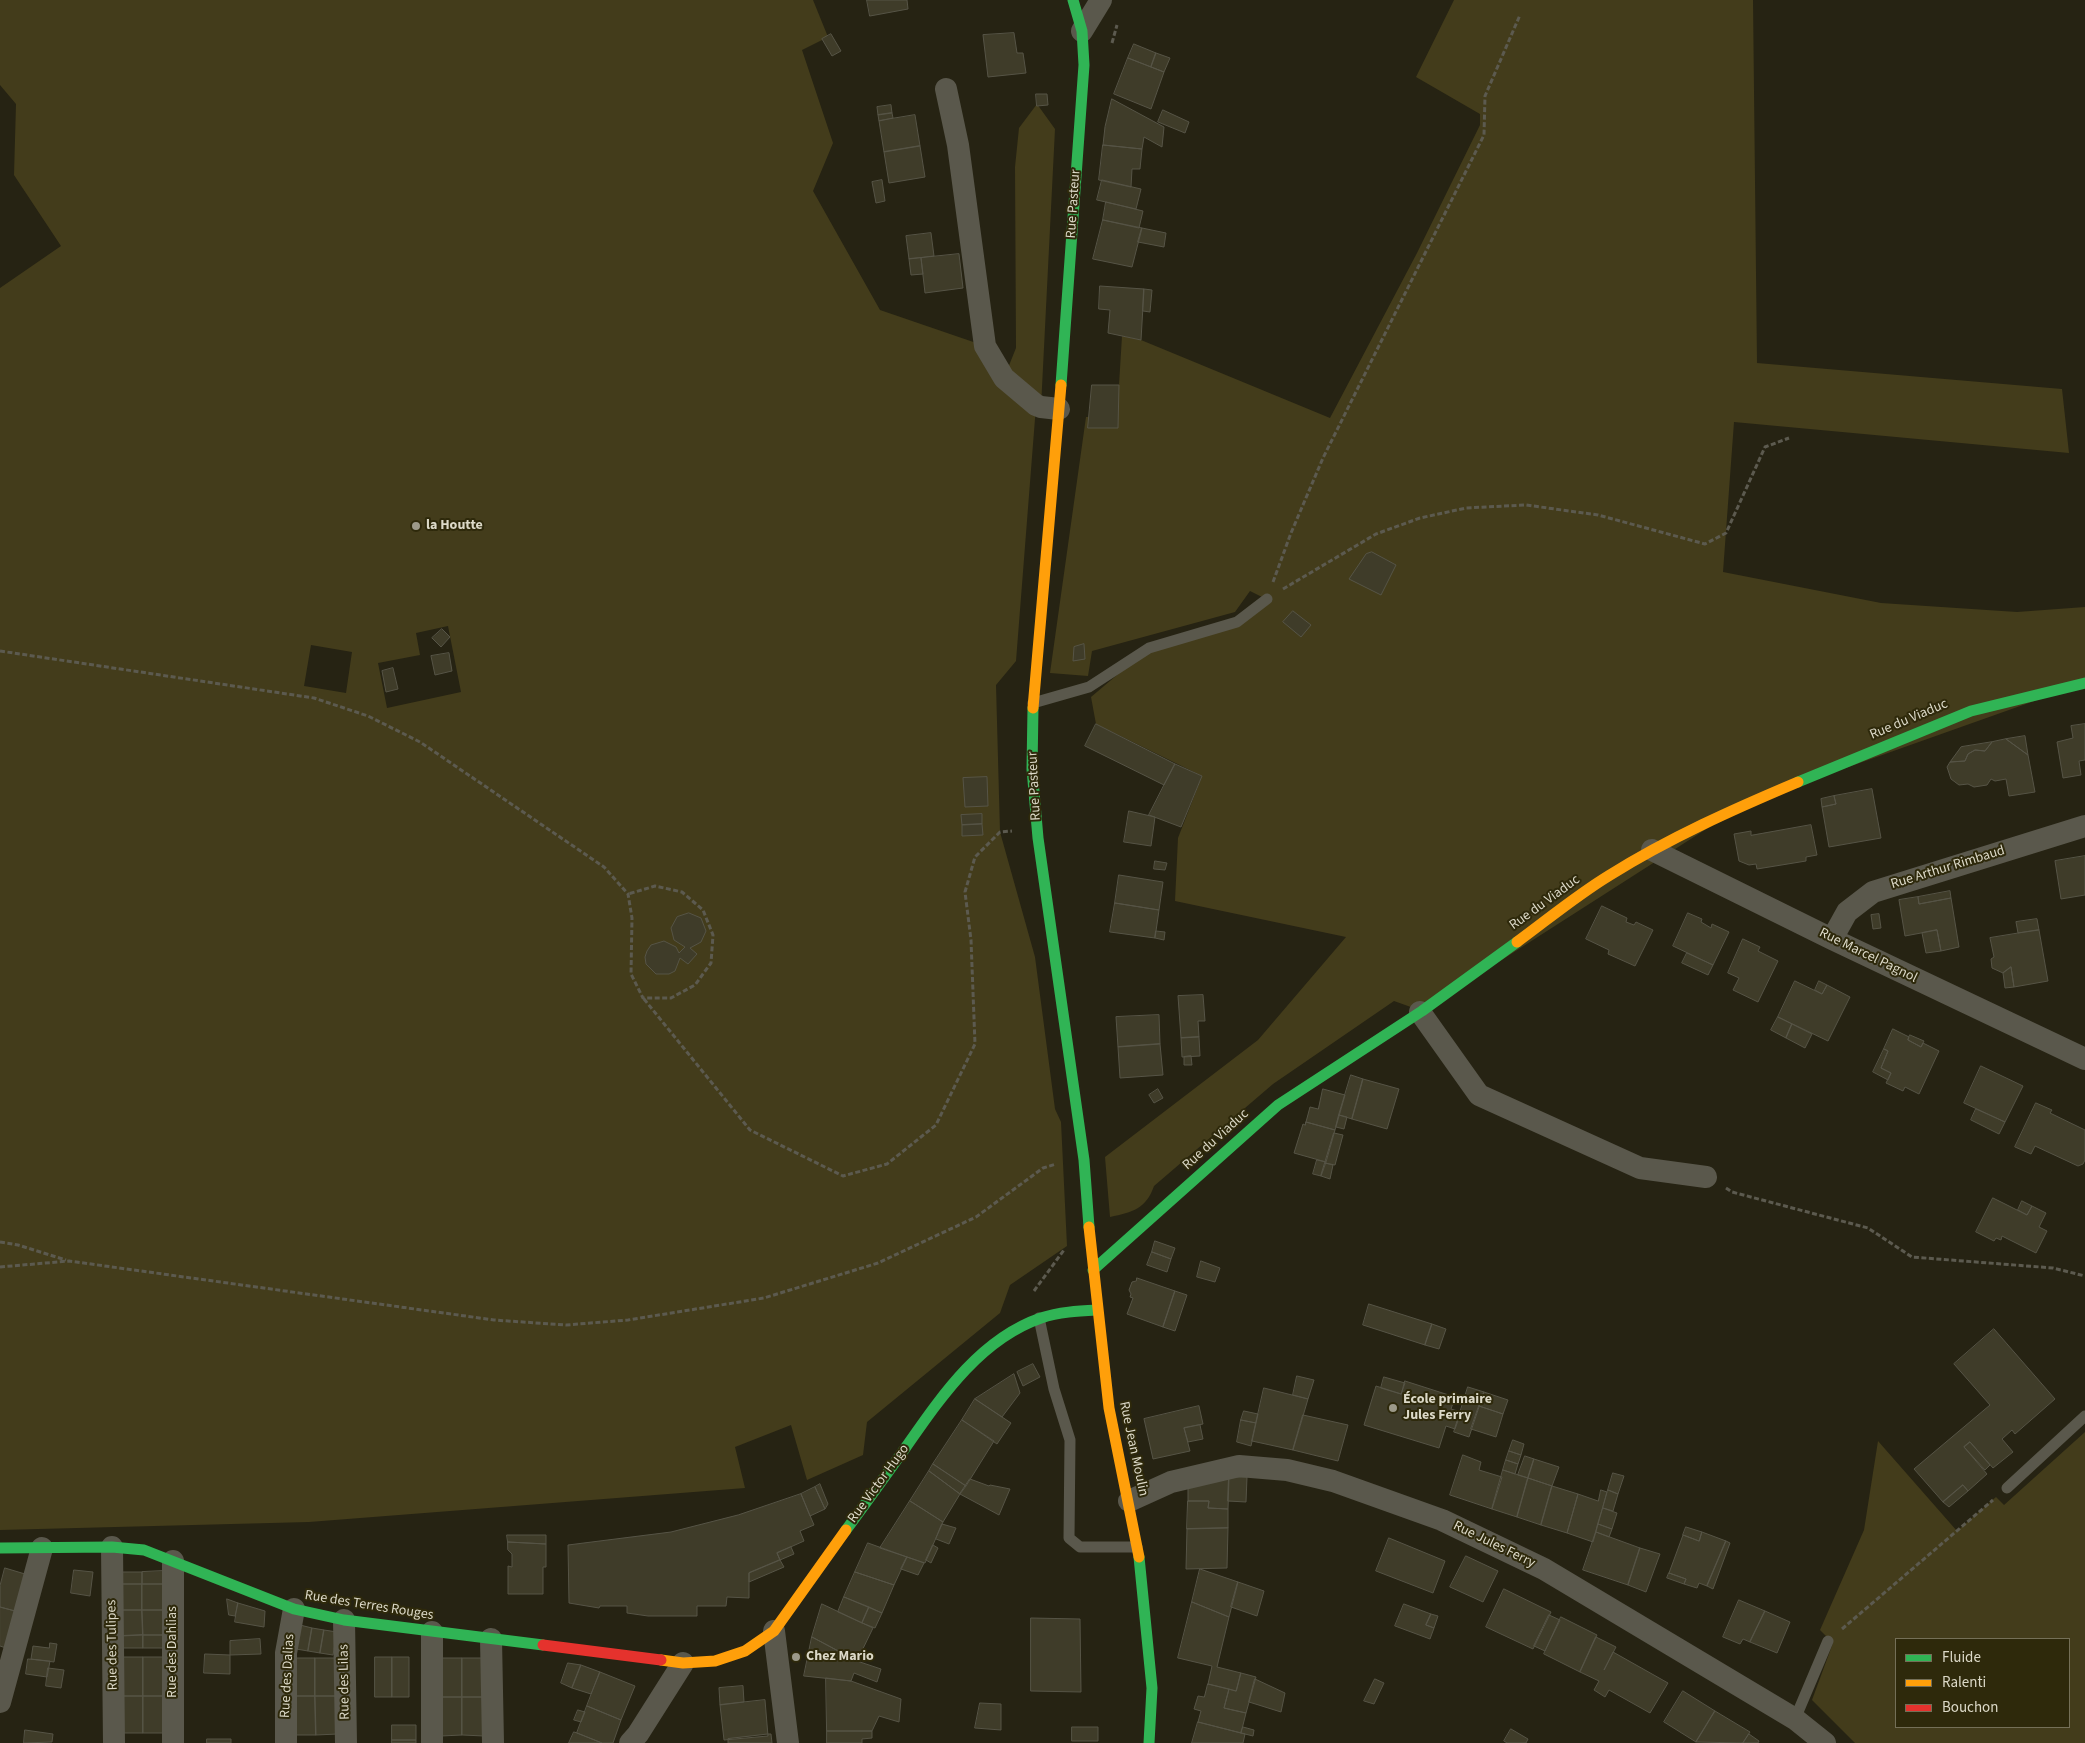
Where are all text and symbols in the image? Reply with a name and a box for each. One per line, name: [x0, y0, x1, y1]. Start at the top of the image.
street label: Rue Pasteur: [1063, 169, 1085, 239]
place label: la Houtte: [426, 518, 483, 534]
marker: la Houtte: [410, 520, 422, 532]
street label: Rue du Viaduc: [1868, 696, 1950, 744]
street label: Rue Pasteur: [1025, 751, 1045, 821]
street label: Rue Arthur Rimbaud: [1889, 843, 2007, 893]
street label: Rue du Viaduc: [1506, 872, 1584, 934]
street label: Rue Marcel Pagnol: [1816, 925, 1920, 987]
street label: Rue du Viaduc: [1180, 1106, 1252, 1174]
place label: École primaire Jules Ferry: [1403, 1392, 1492, 1424]
street label: Rue Jean Moulin: [1115, 1400, 1151, 1498]
marker: École primaire Jules Ferry: [1387, 1402, 1399, 1414]
street label: Rue Victor Hugo: [845, 1441, 913, 1527]
street label: Rue Jules Ferry: [1450, 1518, 1538, 1572]
street label: Rue des Terres Rouges: [303, 1588, 435, 1624]
street label: Rue des Tulipes: [104, 1599, 122, 1691]
street label: Rue des Dahlias: [165, 1606, 181, 1698]
street label: Rue des Dalias: [277, 1633, 299, 1719]
legend: [1895, 1638, 2070, 1728]
street label: Rue des Lilas: [336, 1644, 354, 1720]
text: Fluide: [1942, 1647, 1981, 1668]
place label: Chez Mario: [806, 1649, 874, 1665]
marker: Chez Mario: [790, 1651, 802, 1663]
text: Ralenti: [1942, 1672, 1986, 1693]
text: Bouchon: [1942, 1697, 1998, 1718]

